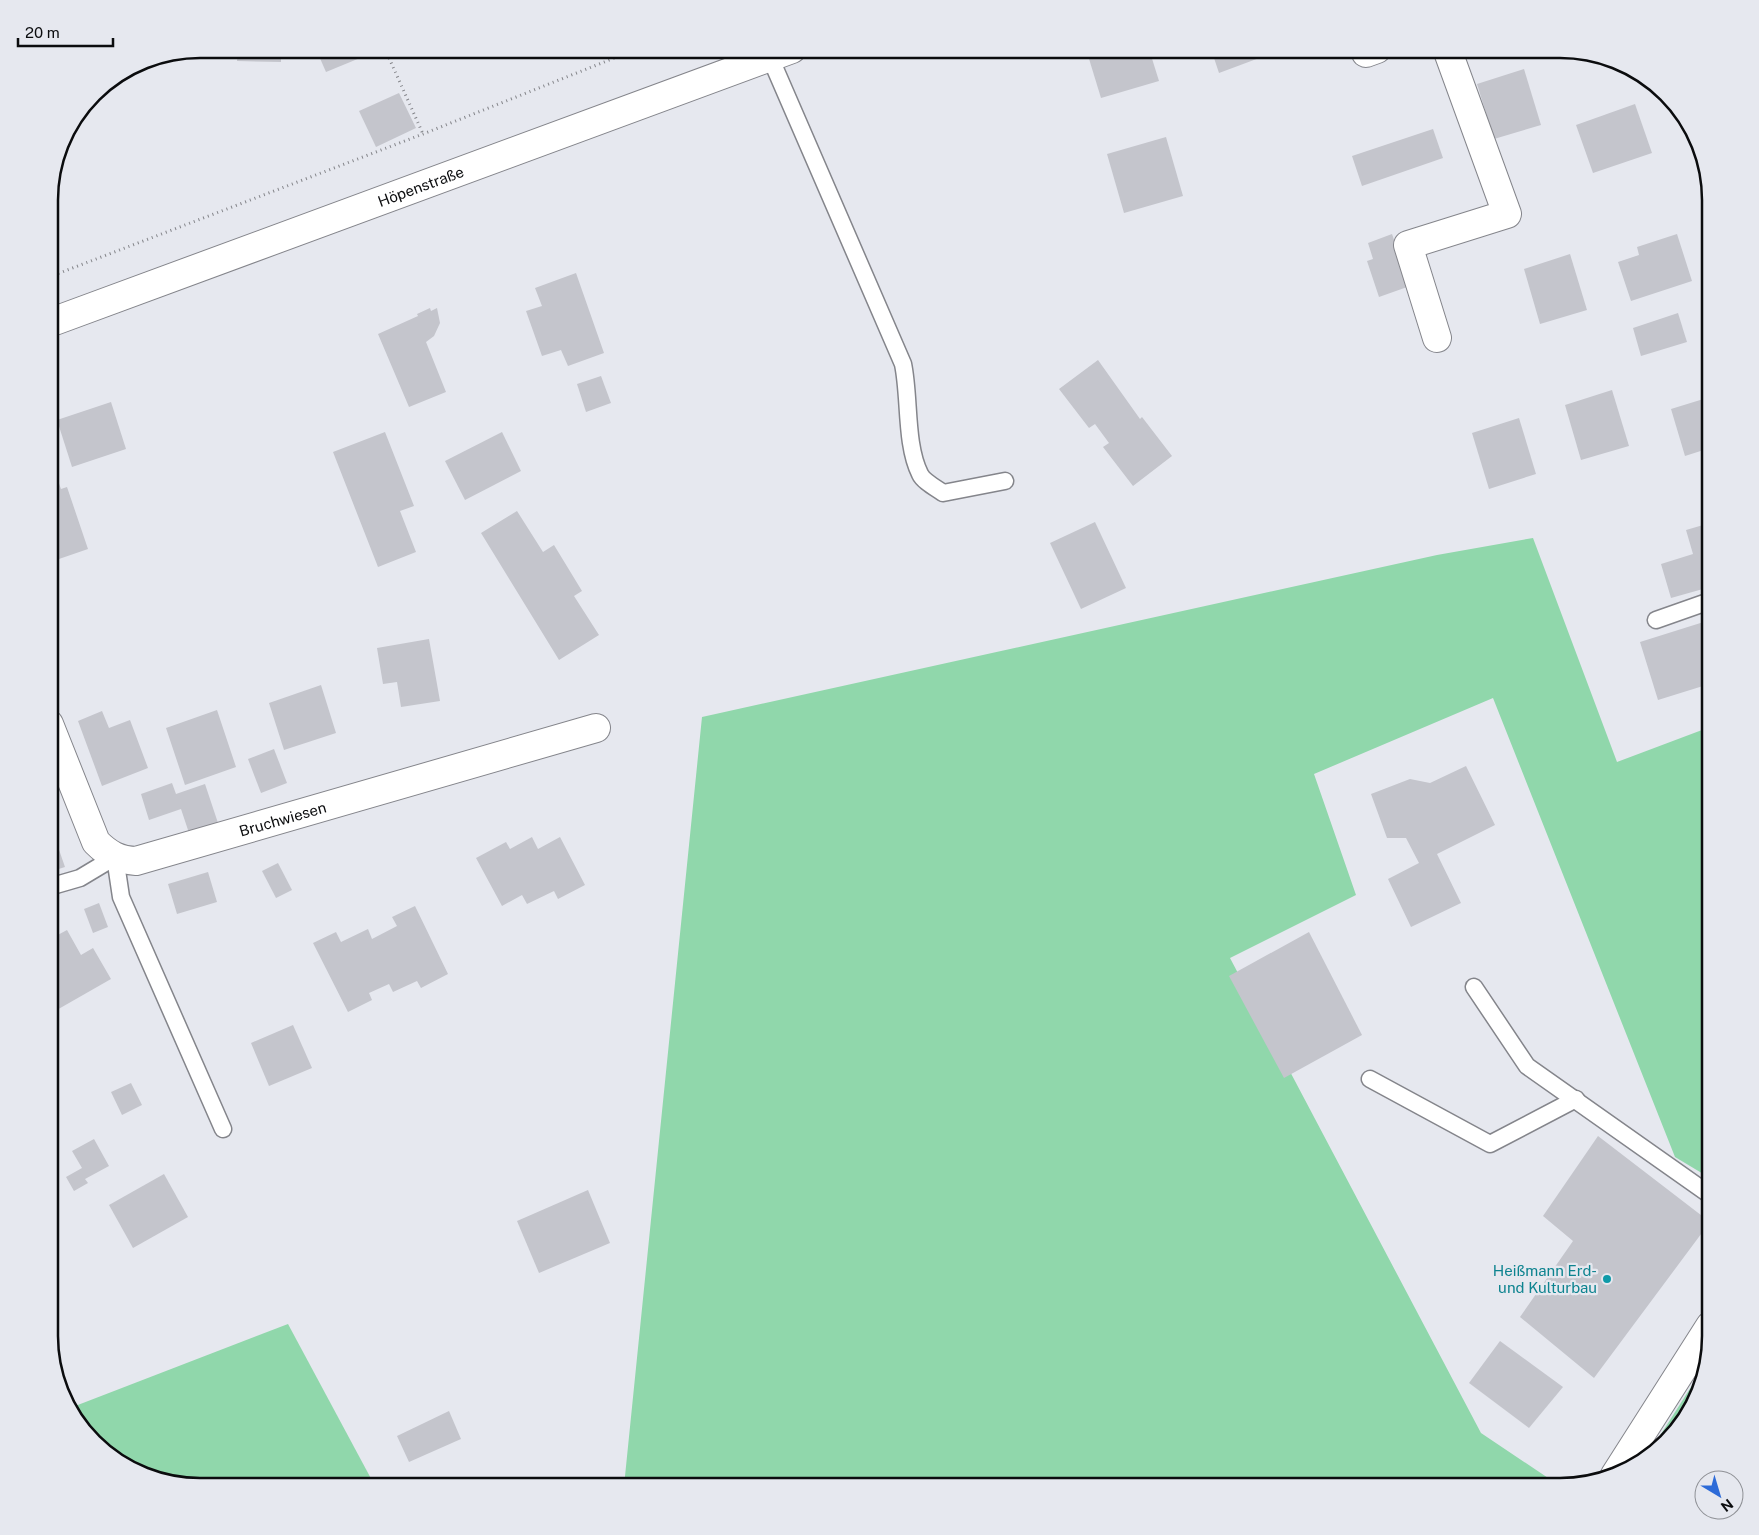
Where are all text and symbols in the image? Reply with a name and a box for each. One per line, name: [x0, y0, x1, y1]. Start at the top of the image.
scale bar: [18, 15, 112, 47]
text: 20 m: [25, 24, 60, 41]
street label: Höpenstraße: [375, 162, 466, 210]
street label: Bruchwiesen: [237, 798, 328, 839]
place label: Heißmann Erd- und Kulturbau: [1493, 1262, 1597, 1296]
marker: Heißmann Erd- und Kulturbau: [1601, 1273, 1613, 1285]
north arrow: [1694, 1470, 1744, 1520]
text: N: [1718, 1496, 1736, 1515]

